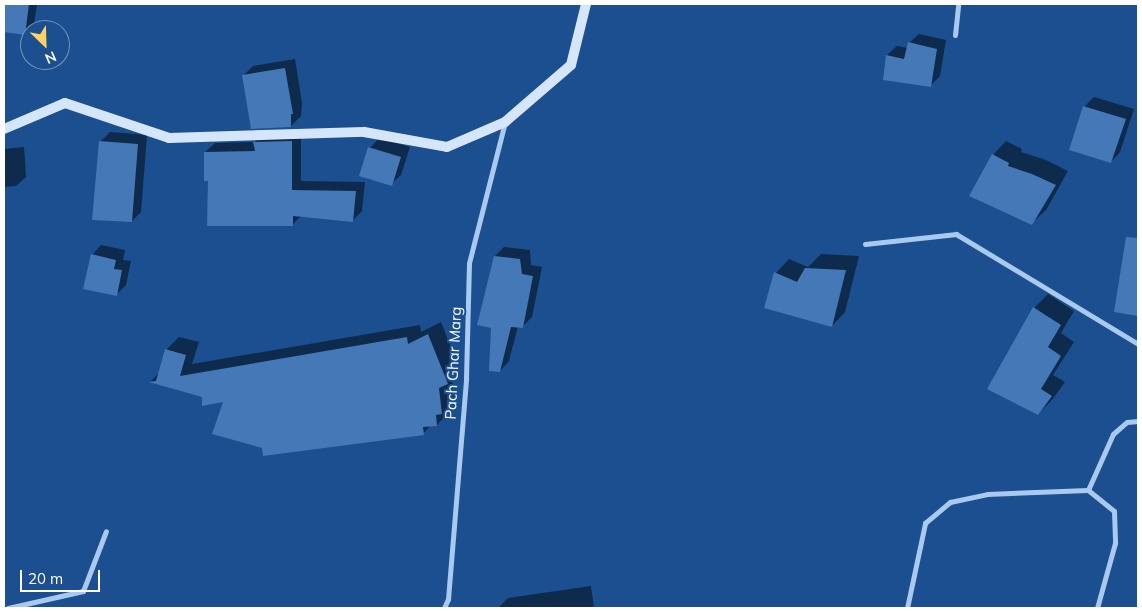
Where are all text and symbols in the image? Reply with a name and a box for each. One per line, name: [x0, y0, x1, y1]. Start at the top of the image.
north arrow: [20, 20, 70, 70]
text: N: [42, 47, 59, 68]
street label: Pach Ghar Marg: [441, 306, 465, 420]
scale bar: [22, 560, 102, 592]
text: 20 m: [28, 569, 63, 588]

